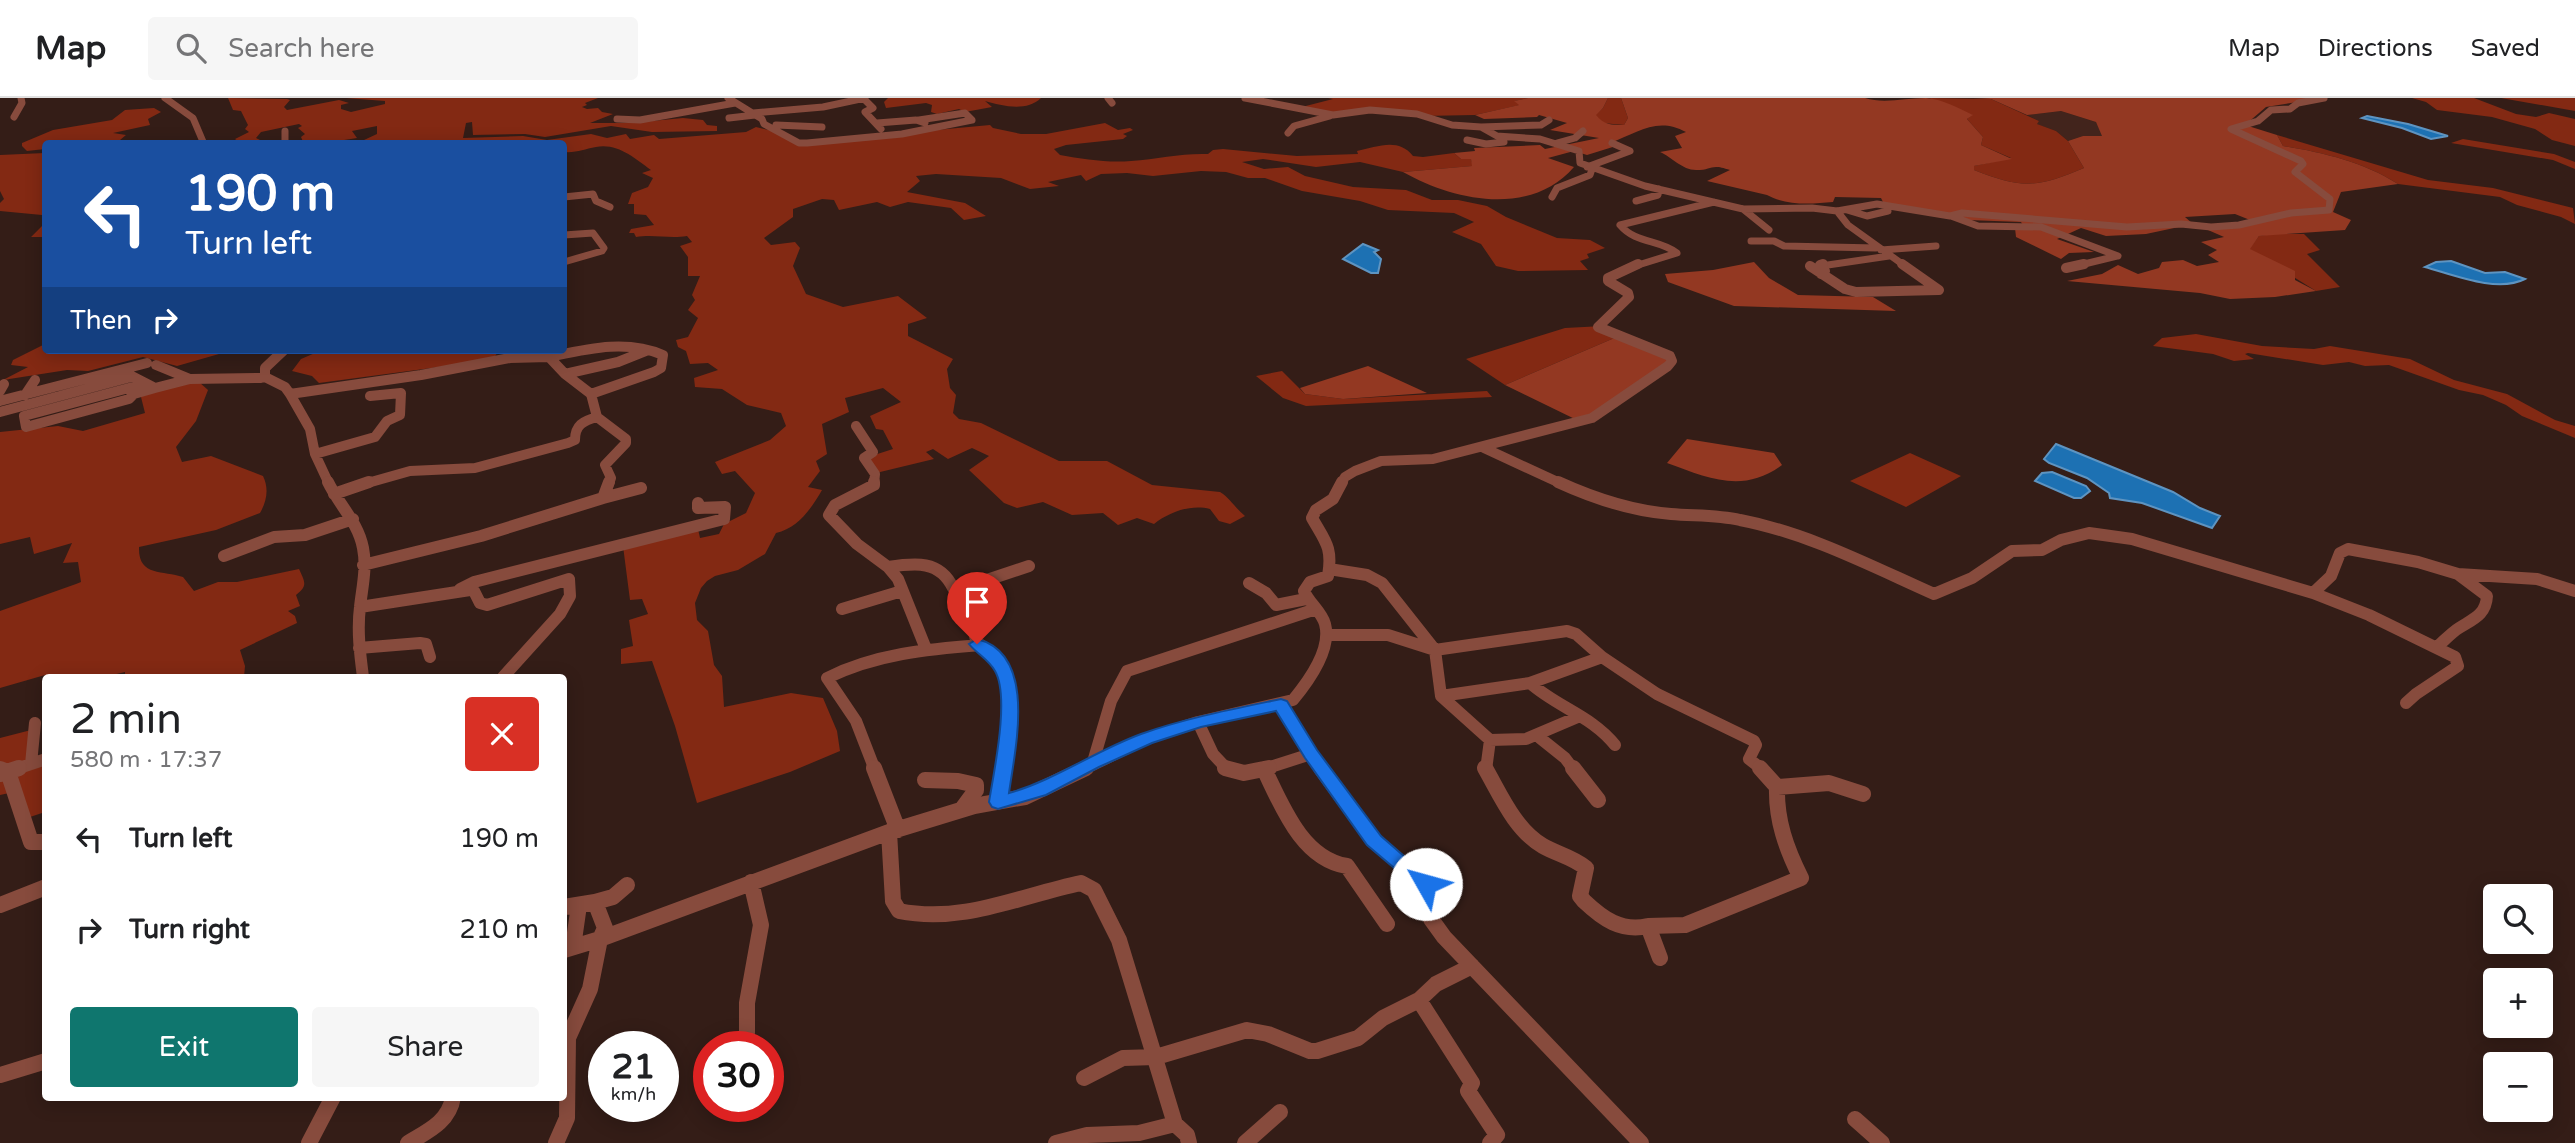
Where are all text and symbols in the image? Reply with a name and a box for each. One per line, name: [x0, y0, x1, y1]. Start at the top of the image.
search box: [148, 17, 638, 80]
text: Map: [35, 29, 106, 68]
icon: search: [172, 29, 210, 67]
text: Search here: [228, 33, 374, 64]
text: Map: [2228, 34, 2280, 63]
text: Directions: [2318, 34, 2433, 63]
text: Saved: [2471, 34, 2540, 63]
text: 190 m: [185, 165, 335, 224]
icon: left: [70, 168, 161, 259]
text: Turn left: [185, 225, 312, 263]
icon: right: [146, 301, 184, 339]
text: Then: [70, 305, 132, 336]
pin: [947, 572, 1007, 644]
icon: arrive: [958, 583, 996, 621]
text: 2 min: [70, 694, 182, 745]
button: close: [465, 697, 539, 771]
text: 580 m · 17:37: [70, 746, 222, 774]
icon: left: [70, 820, 108, 858]
text: Turn left: [129, 823, 232, 854]
text: 190 m: [459, 823, 539, 854]
position arrow: [1389, 847, 1463, 921]
map controls: [2483, 884, 2553, 1122]
button: search: [2483, 884, 2553, 954]
icon: right: [70, 911, 108, 949]
text: Turn right: [129, 914, 250, 945]
text: 210 m: [459, 914, 539, 945]
button: +: [2483, 968, 2553, 1038]
button: Exit: [70, 1007, 298, 1087]
button: Share: [312, 1007, 539, 1087]
speed limit sign: 30: [693, 1031, 784, 1122]
text: 21: [612, 1046, 655, 1088]
button: −: [2483, 1052, 2553, 1122]
text: km/h: [611, 1083, 656, 1105]

